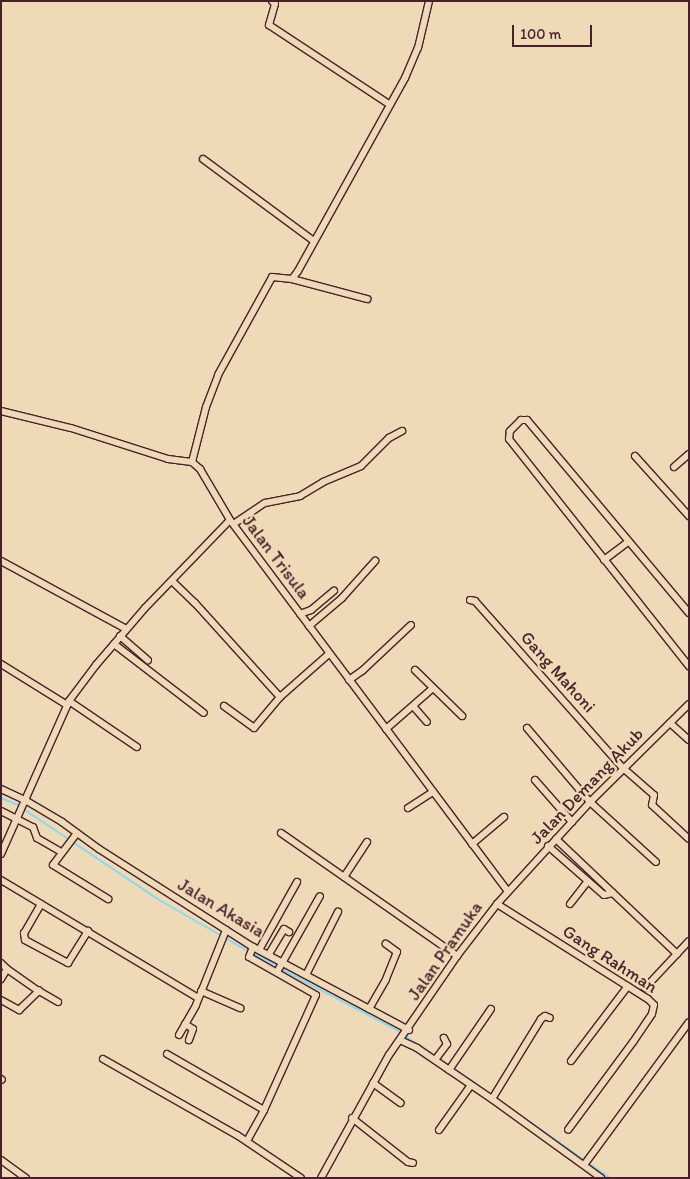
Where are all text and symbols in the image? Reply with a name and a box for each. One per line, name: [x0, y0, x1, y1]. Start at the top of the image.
scale bar: [515, 15, 595, 47]
text: 100 m: [520, 25, 561, 43]
street label: Jalan Trisula: [238, 511, 314, 603]
street label: Gang Mahoni: [516, 627, 600, 717]
street label: Jalan Demang Akub: [526, 724, 648, 848]
street label: Jalan Akasia: [174, 874, 268, 942]
street label: Jalan Pramuka: [403, 898, 487, 1004]
street label: Gang Rahman: [559, 920, 661, 998]

